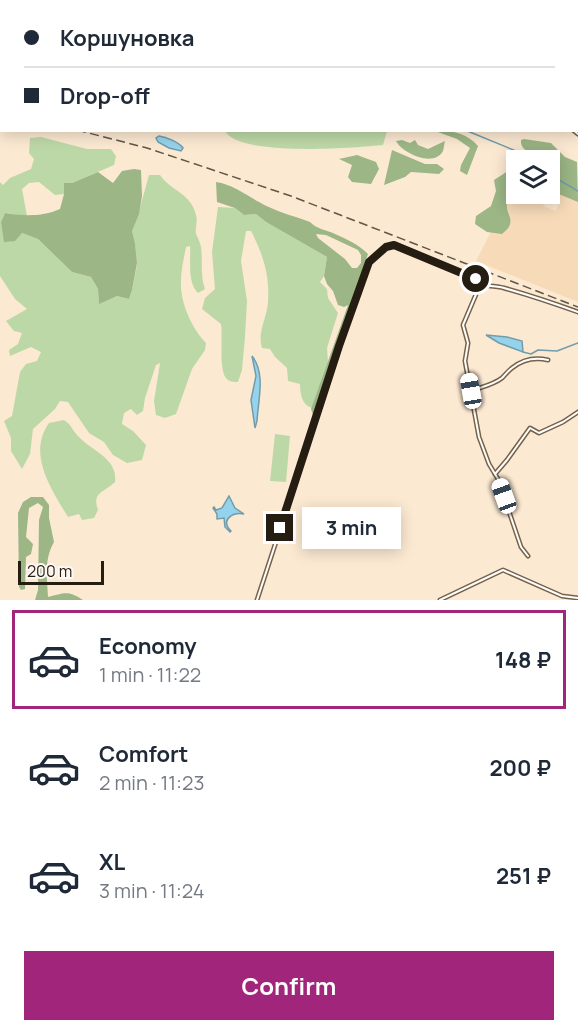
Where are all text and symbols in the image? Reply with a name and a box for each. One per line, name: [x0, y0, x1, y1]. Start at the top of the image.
text: Коршуновка: [60, 23, 194, 53]
text: Drop-off: [60, 81, 150, 111]
map controls: [506, 150, 560, 204]
button: layers: [506, 150, 560, 204]
route start: [462, 265, 489, 292]
car: [459, 372, 483, 410]
car: [489, 476, 519, 516]
callout: 3 min: [301, 507, 400, 549]
route end: [266, 514, 293, 541]
text: 3 min: [326, 514, 377, 541]
scale bar: [18, 558, 104, 586]
text: 200 m: [27, 560, 72, 582]
text: Economy: [99, 631, 197, 661]
icon: car: [27, 633, 81, 687]
text: 148 ₽: [495, 645, 551, 675]
text: 1 min · 11:22: [99, 661, 201, 688]
text: Comfort: [99, 739, 188, 769]
icon: car: [27, 741, 81, 795]
text: 200 ₽: [489, 753, 551, 783]
text: 2 min · 11:23: [99, 769, 204, 796]
text: XL: [99, 847, 125, 877]
icon: car: [27, 849, 81, 903]
text: 251 ₽: [496, 861, 551, 891]
text: 3 min · 11:24: [99, 877, 204, 904]
button: Confirm: [24, 951, 554, 1020]

